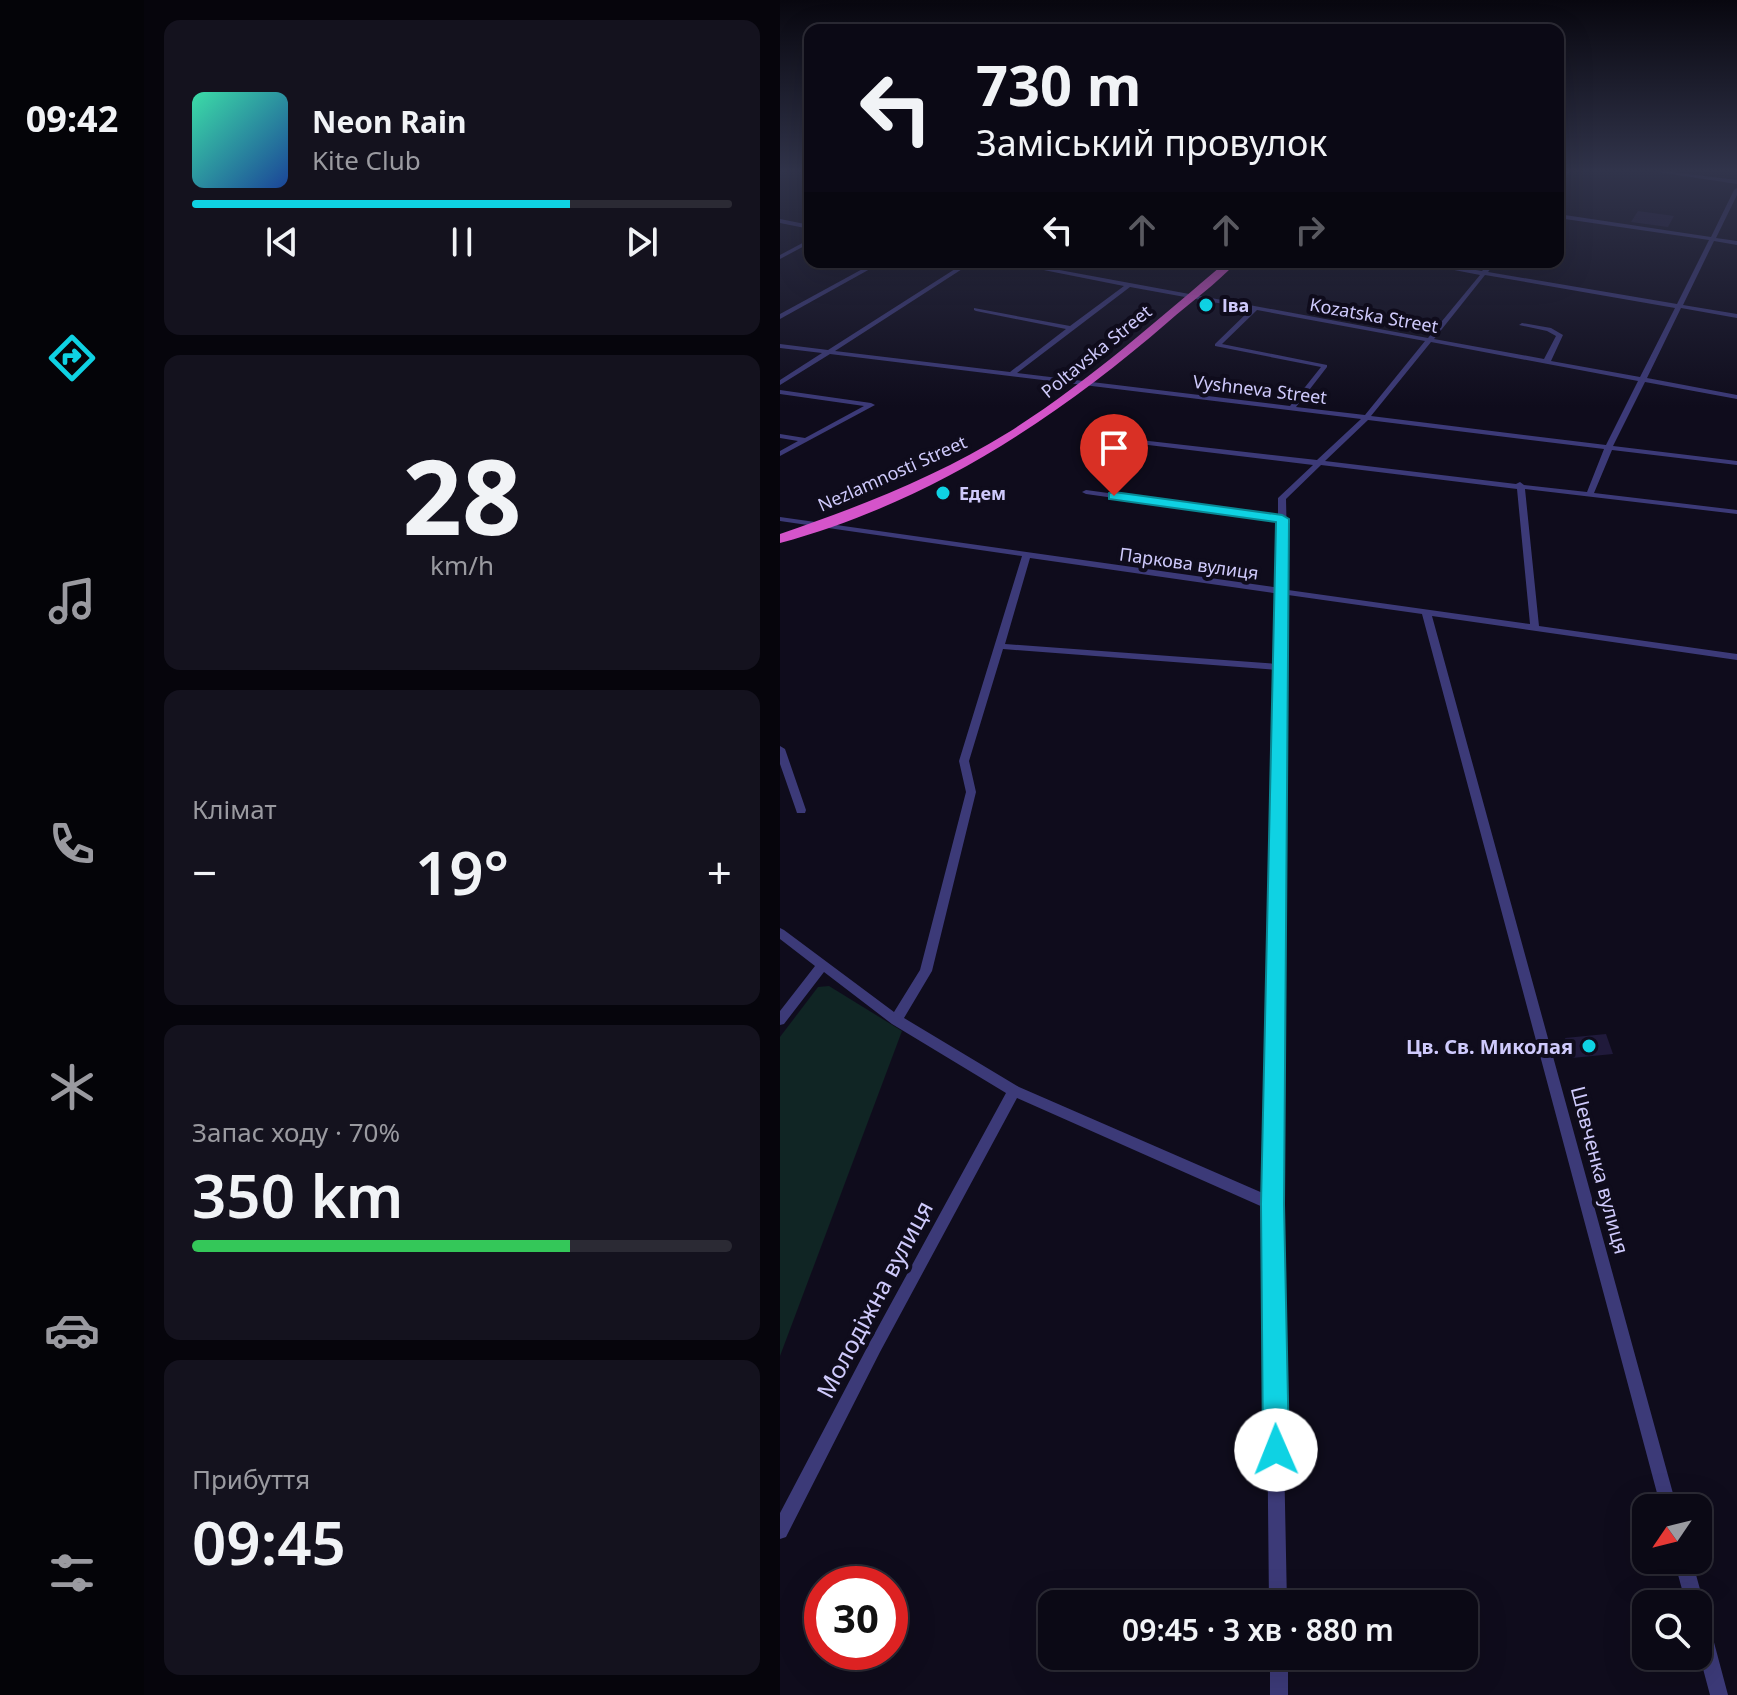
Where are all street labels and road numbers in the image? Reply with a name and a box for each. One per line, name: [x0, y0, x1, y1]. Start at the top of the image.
street label: Kozatska Street: [1308, 292, 1441, 338]
street label: Poltavska Street: [1036, 299, 1157, 403]
street label: Vyshneva Street: [1192, 369, 1329, 409]
street label: Nezlamnosti Street: [814, 429, 971, 517]
street label: Паркова вулиця: [1118, 541, 1260, 585]
street label: Шевченка вулиця: [1565, 1083, 1635, 1257]
street label: Молодіжна вулиця: [808, 1194, 940, 1404]

